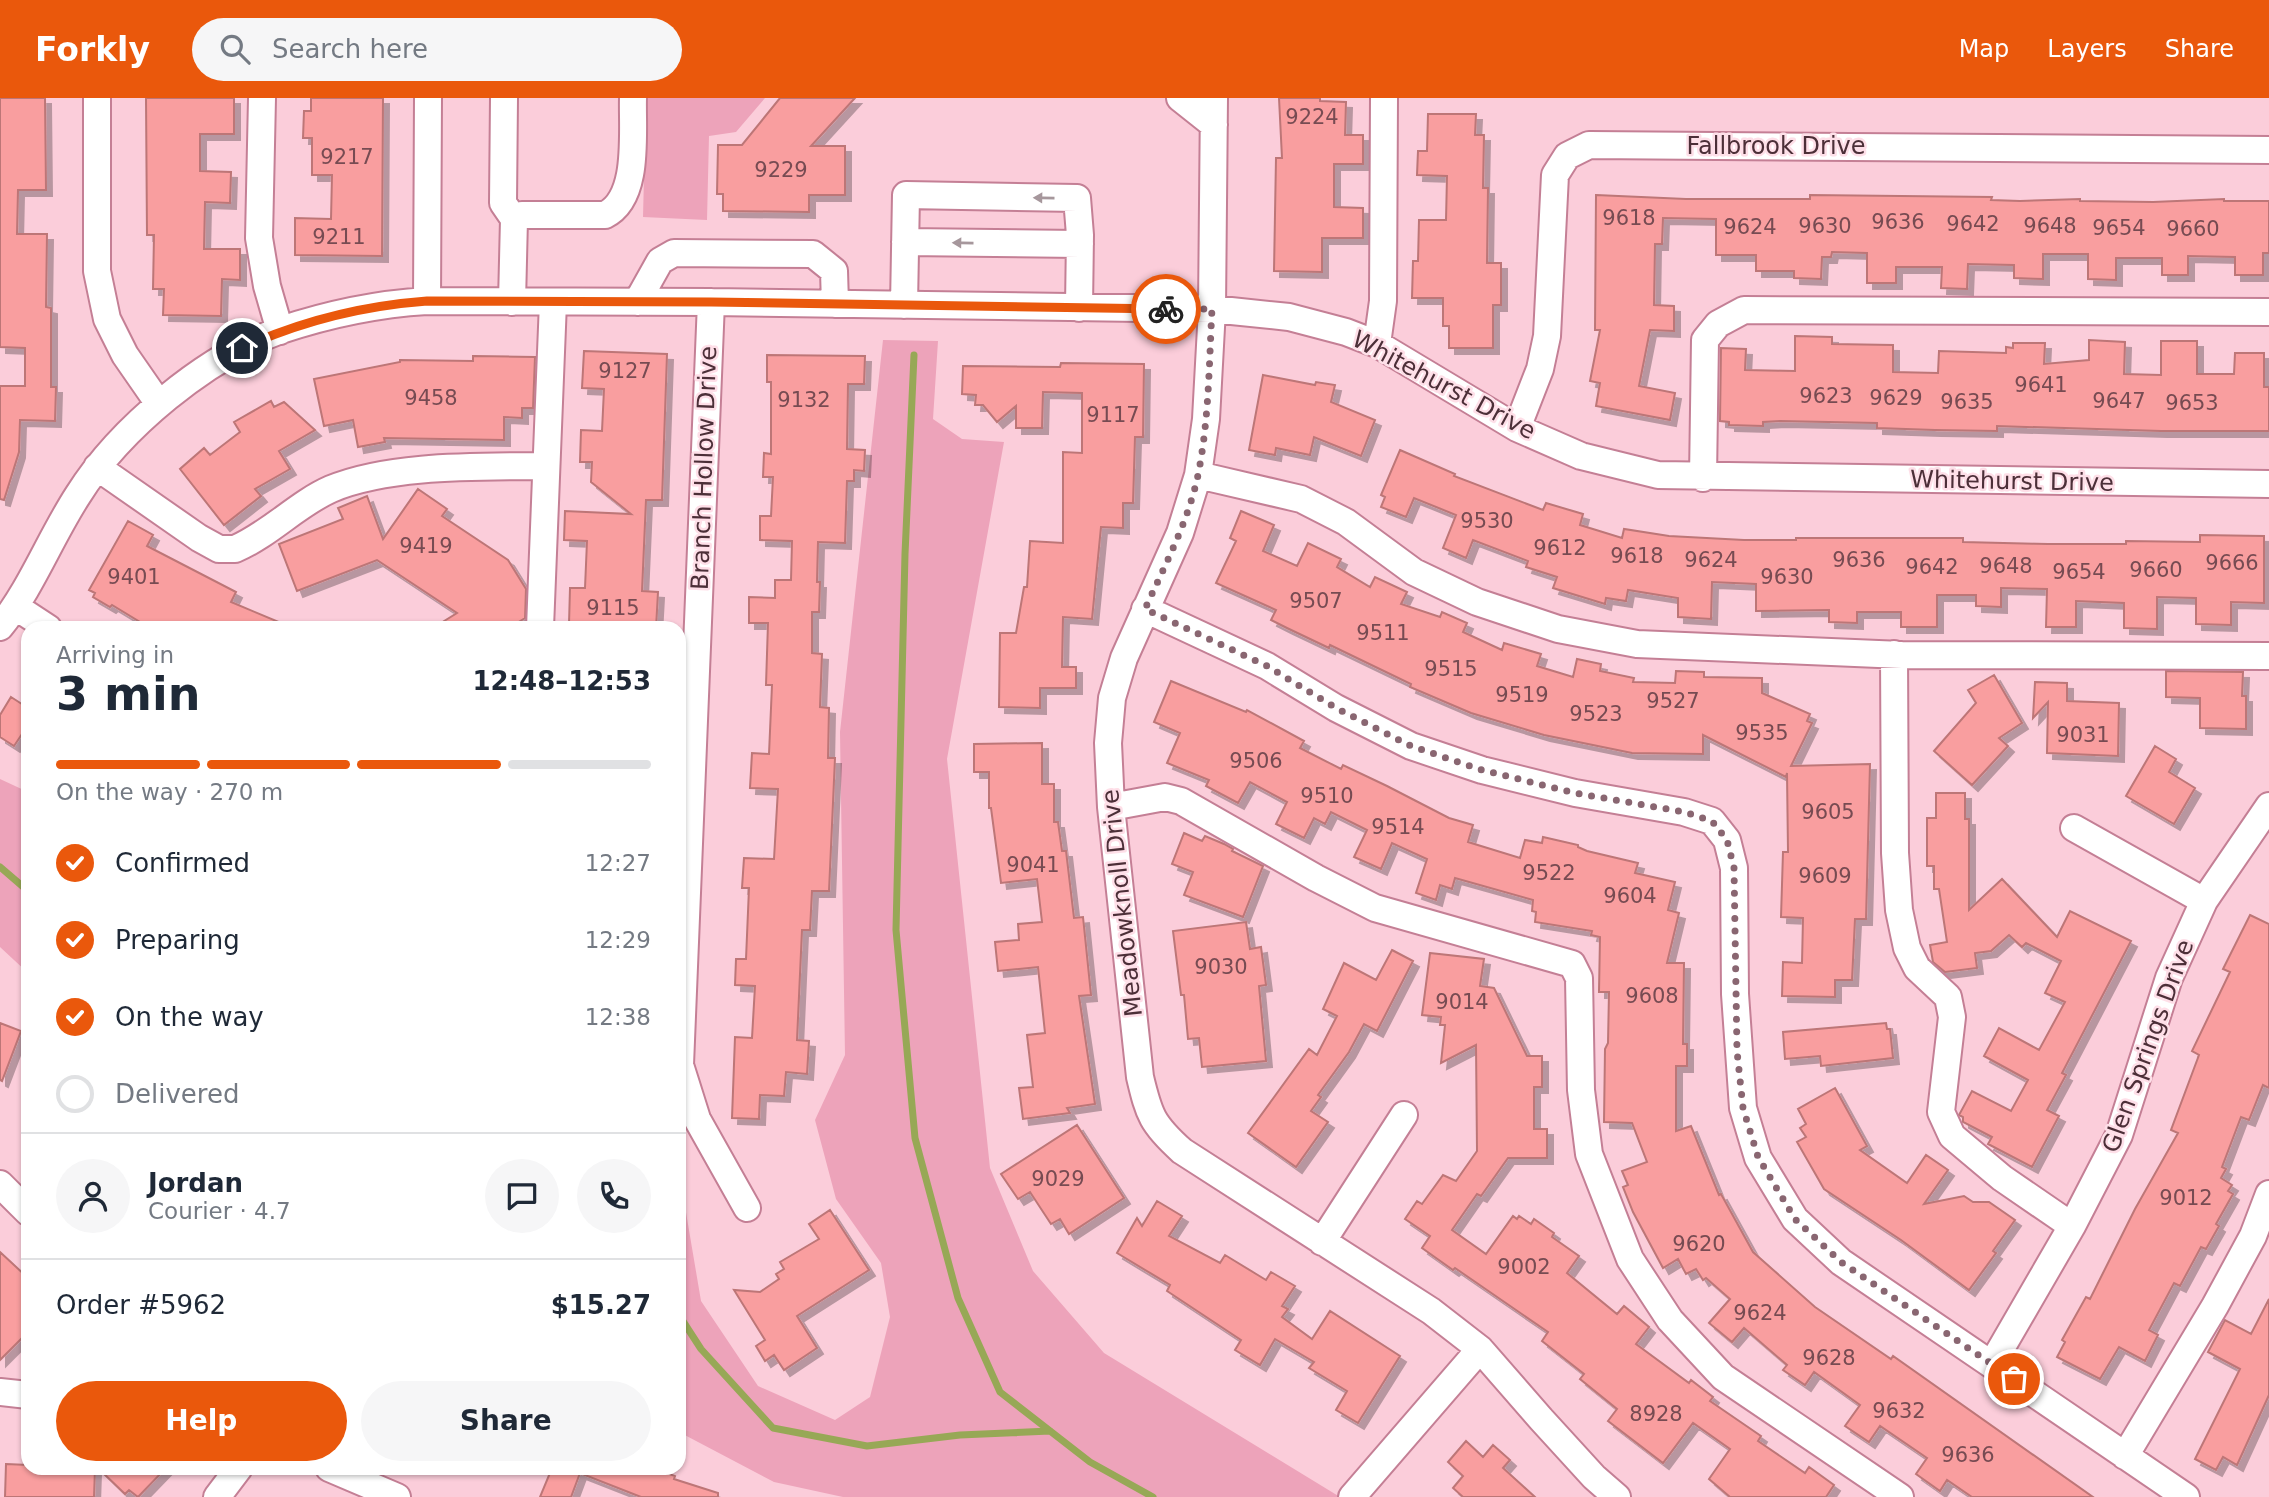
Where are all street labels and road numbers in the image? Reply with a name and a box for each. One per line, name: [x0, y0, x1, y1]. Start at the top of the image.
street label: Fallbrook Drive: [1686, 132, 1866, 160]
street label: Whitehurst Drive: [1348, 325, 1540, 445]
street label: Branch Hollow Drive: [686, 345, 722, 591]
street label: Whitehurst Drive: [1910, 465, 2114, 497]
street label: Meadowknoll Drive: [1096, 788, 1148, 1018]
street label: Glen Springs Drive: [2096, 936, 2200, 1156]

